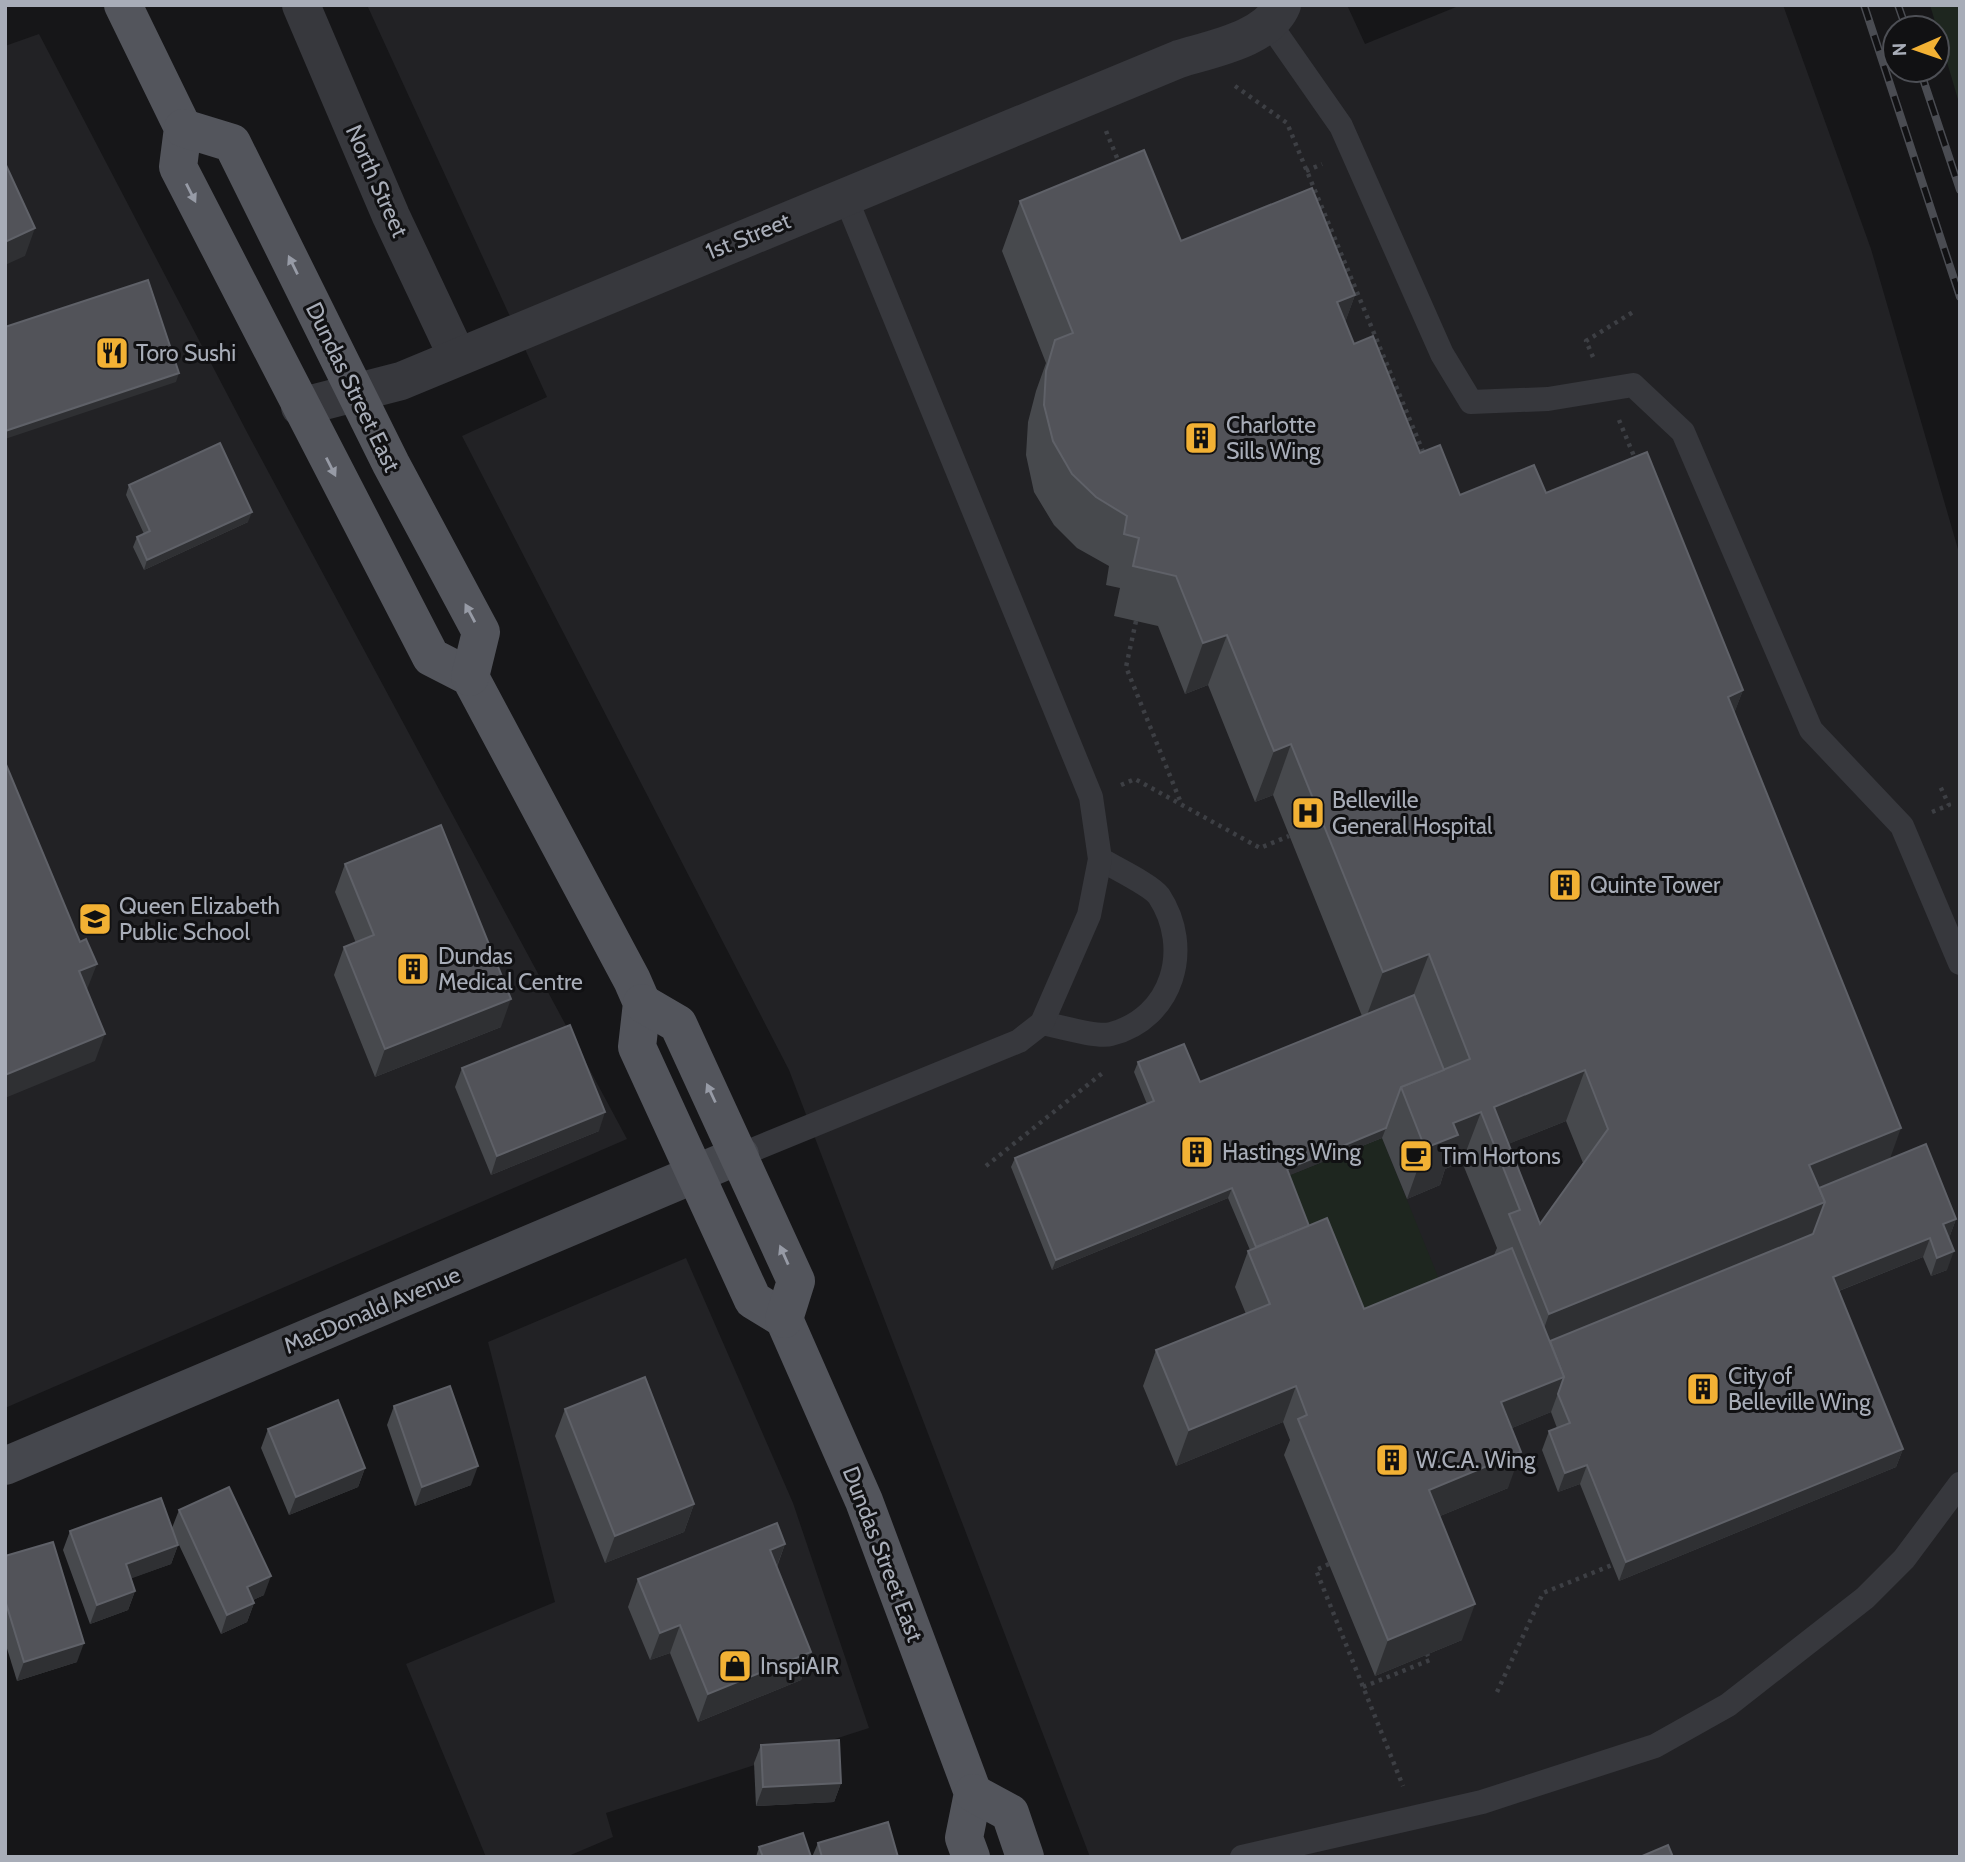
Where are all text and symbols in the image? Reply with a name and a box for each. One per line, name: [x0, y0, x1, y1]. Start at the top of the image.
north arrow: [1881, 14, 1951, 84]
text: N: [1888, 42, 1911, 57]
street label: North Street: [340, 120, 414, 242]
one-way arrow: [185, 183, 196, 203]
street label: 1st Street: [701, 206, 795, 266]
one-way arrow: [287, 255, 298, 275]
street label: Dundas Street East: [300, 298, 406, 477]
restaurant icon: Toro Sushi: [93, 334, 131, 372]
place label: Toro Sushi: [136, 339, 236, 367]
place label: Charlotte Sills Wing: [1226, 411, 1321, 465]
building icon: Charlotte Sills Wing: [1182, 419, 1220, 457]
one-way arrow: [325, 457, 337, 477]
one-way arrow: [465, 603, 476, 623]
place label: Belleville General Hospital: [1332, 786, 1493, 840]
hospital icon: Belleville General Hospital: [1289, 794, 1327, 832]
building icon: Quinte Tower: [1546, 866, 1584, 904]
place label: Quinte Tower: [1590, 871, 1721, 899]
place label: Queen Elizabeth Public School: [119, 892, 280, 946]
school or university icon: Queen Elizabeth Public School: [76, 900, 114, 938]
place label: Dundas Medical Centre: [438, 942, 583, 996]
building icon: Dundas Medical Centre: [394, 950, 432, 988]
one-way arrow: [705, 1083, 717, 1103]
building icon: Hastings Wing: [1178, 1133, 1216, 1171]
cafe icon: Tim Hortons: [1397, 1137, 1435, 1175]
place label: Hastings Wing: [1222, 1138, 1362, 1166]
place label: Tim Hortons: [1440, 1142, 1561, 1170]
one-way arrow: [778, 1245, 790, 1265]
street label: MacDonald Avenue: [279, 1260, 465, 1360]
place label: City of Belleville Wing: [1728, 1362, 1871, 1416]
building icon: City of Belleville Wing: [1684, 1370, 1722, 1408]
building icon: W.C.A. Wing: [1373, 1441, 1411, 1479]
place label: W.C.A. Wing: [1416, 1446, 1536, 1474]
street label: Dundas Street East: [837, 1462, 929, 1646]
shop icon: InspiAIR: [716, 1647, 754, 1685]
place label: InspiAIR: [760, 1652, 840, 1680]

